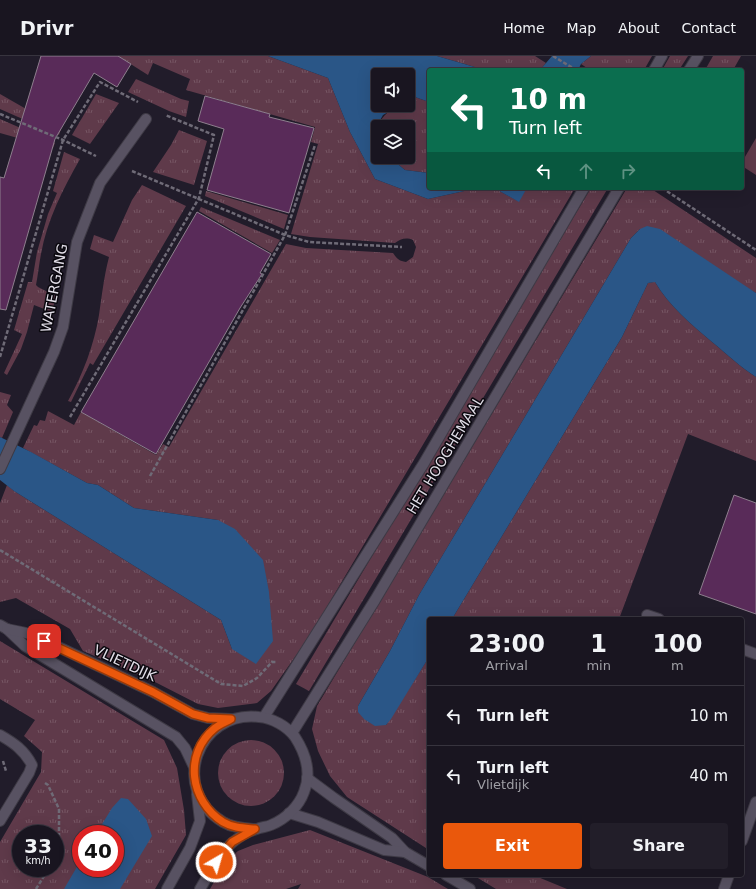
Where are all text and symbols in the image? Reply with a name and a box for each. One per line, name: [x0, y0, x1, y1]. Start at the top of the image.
text: Drivr: [20, 17, 73, 39]
text: Home: [503, 20, 545, 36]
text: Map: [567, 20, 596, 36]
text: About: [618, 20, 660, 36]
text: Contact: [682, 20, 736, 36]
map controls: [371, 68, 415, 164]
button: sound: [371, 68, 415, 112]
text: 10 m: [509, 83, 587, 116]
icon: left: [443, 84, 495, 136]
text: Turn left: [509, 117, 582, 138]
button: layers: [371, 120, 415, 164]
icon: left: [533, 160, 555, 182]
icon: ahead: [575, 160, 597, 182]
icon: right: [617, 160, 639, 182]
street label: WATERGANG: [38, 242, 70, 334]
street label: HET HOOGHEMAAL: [403, 393, 487, 517]
pin: [27, 624, 61, 658]
icon: arrive: [33, 630, 55, 652]
text: 23:00: [468, 630, 545, 658]
text: 1: [590, 630, 607, 658]
text: 100: [652, 630, 702, 658]
street label: VLIETDIJK: [91, 642, 160, 685]
text: Arrival: [486, 658, 528, 673]
text: min: [586, 658, 611, 673]
text: m: [671, 658, 684, 673]
icon: left: [443, 705, 465, 727]
text: Turn left: [477, 707, 549, 725]
text: 10 m: [690, 707, 728, 725]
text: Turn left: [477, 759, 549, 777]
icon: left: [443, 765, 465, 787]
text: 40 m: [690, 767, 728, 785]
text: Vlietdijk: [477, 777, 529, 792]
button: Exit: [443, 823, 582, 869]
button: Share: [590, 823, 728, 869]
speed limit sign: 40: [72, 825, 124, 877]
text: 33: [24, 834, 52, 858]
position arrow: [195, 841, 237, 883]
text: km/h: [25, 855, 51, 866]

